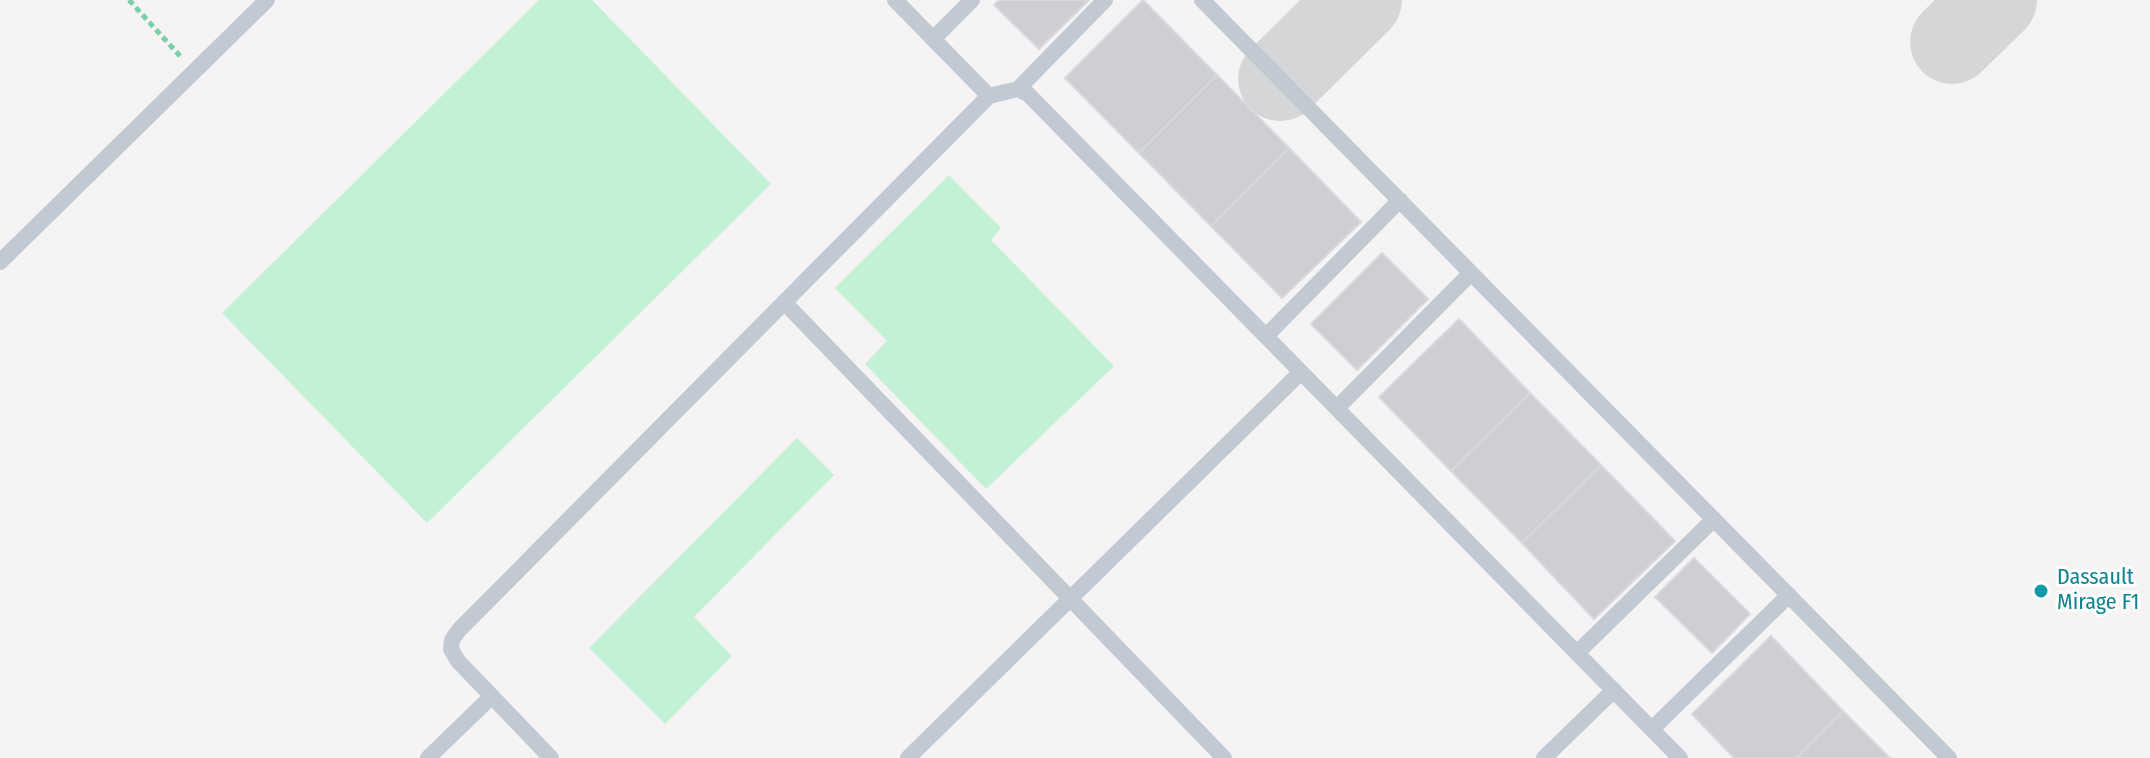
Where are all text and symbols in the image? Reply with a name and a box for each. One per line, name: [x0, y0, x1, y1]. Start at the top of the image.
place label: Dassault Mirage F1: [2057, 565, 2139, 616]
marker: Dassault Mirage F1: [2032, 582, 2050, 600]

